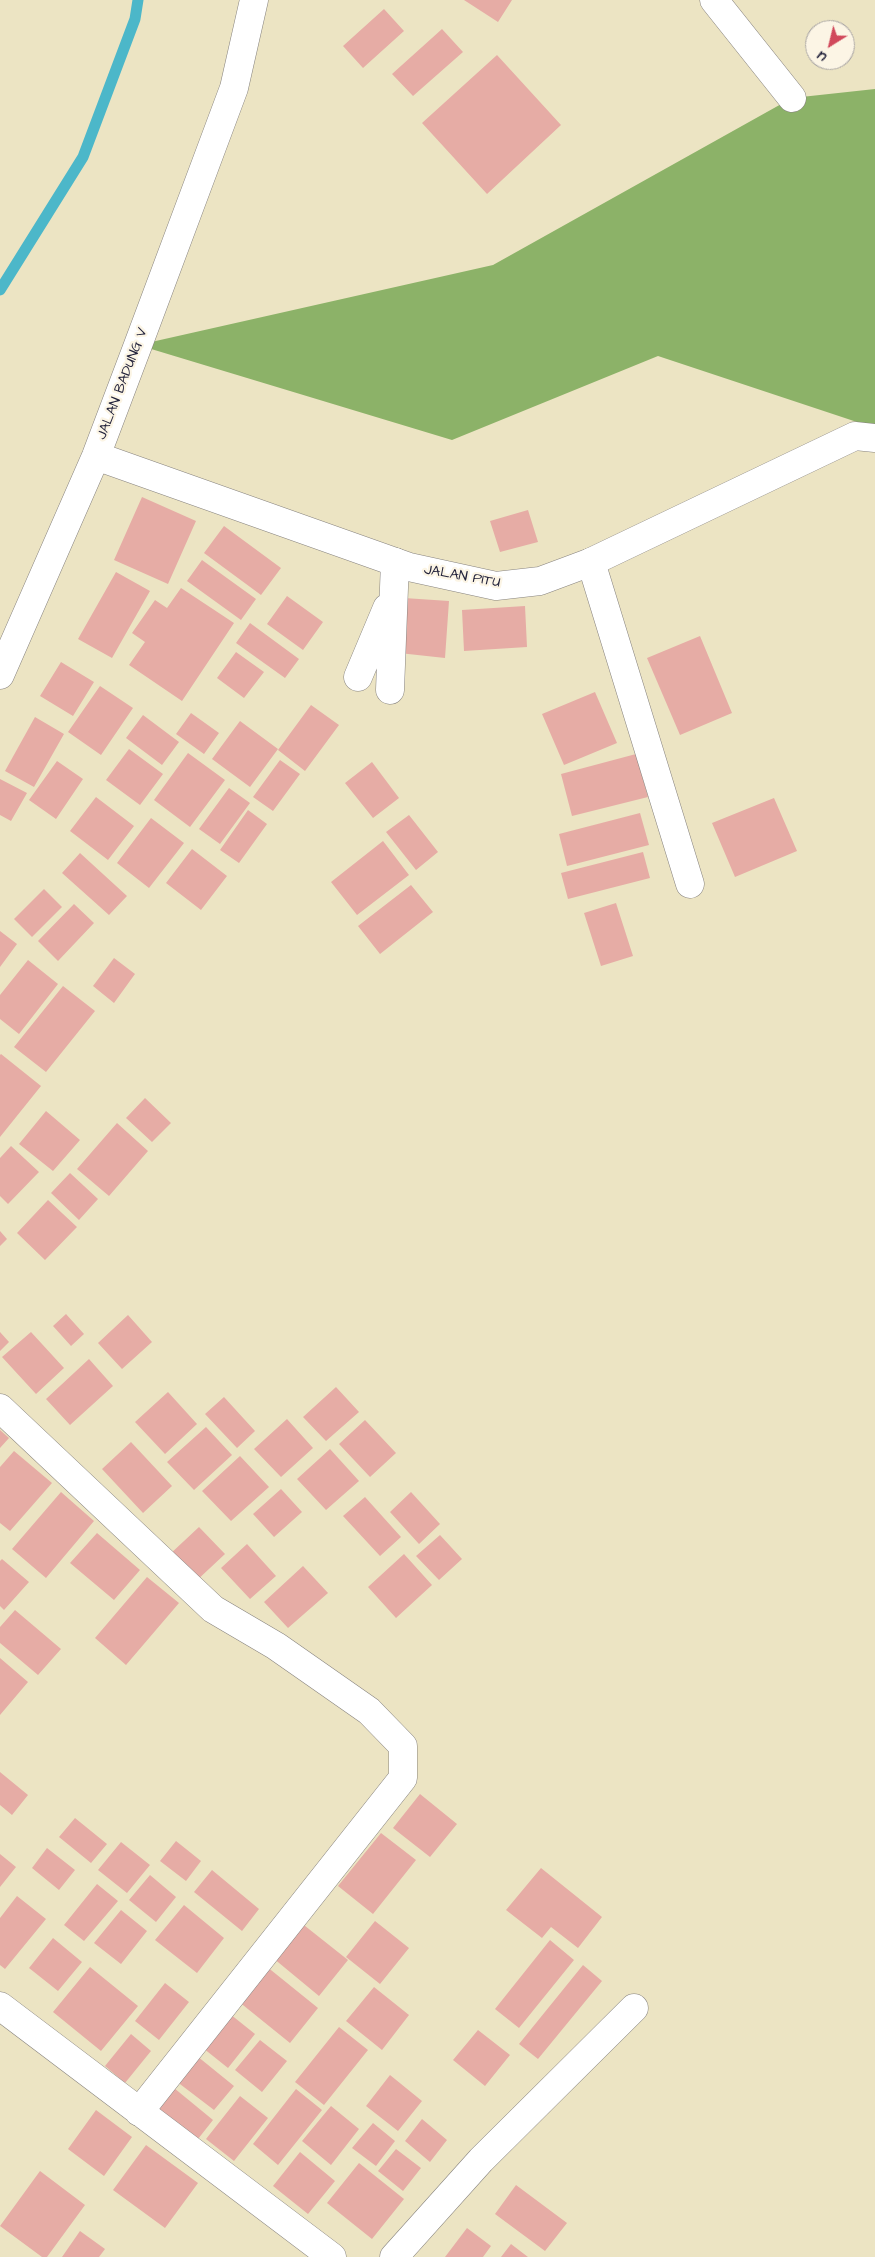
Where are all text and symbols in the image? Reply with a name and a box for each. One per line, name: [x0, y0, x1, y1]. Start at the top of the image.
north arrow: [805, 20, 855, 70]
text: U: [813, 46, 831, 67]
street label: JALAN BADUNG V: [94, 326, 152, 442]
street label: JALAN PITU: [423, 562, 501, 592]

